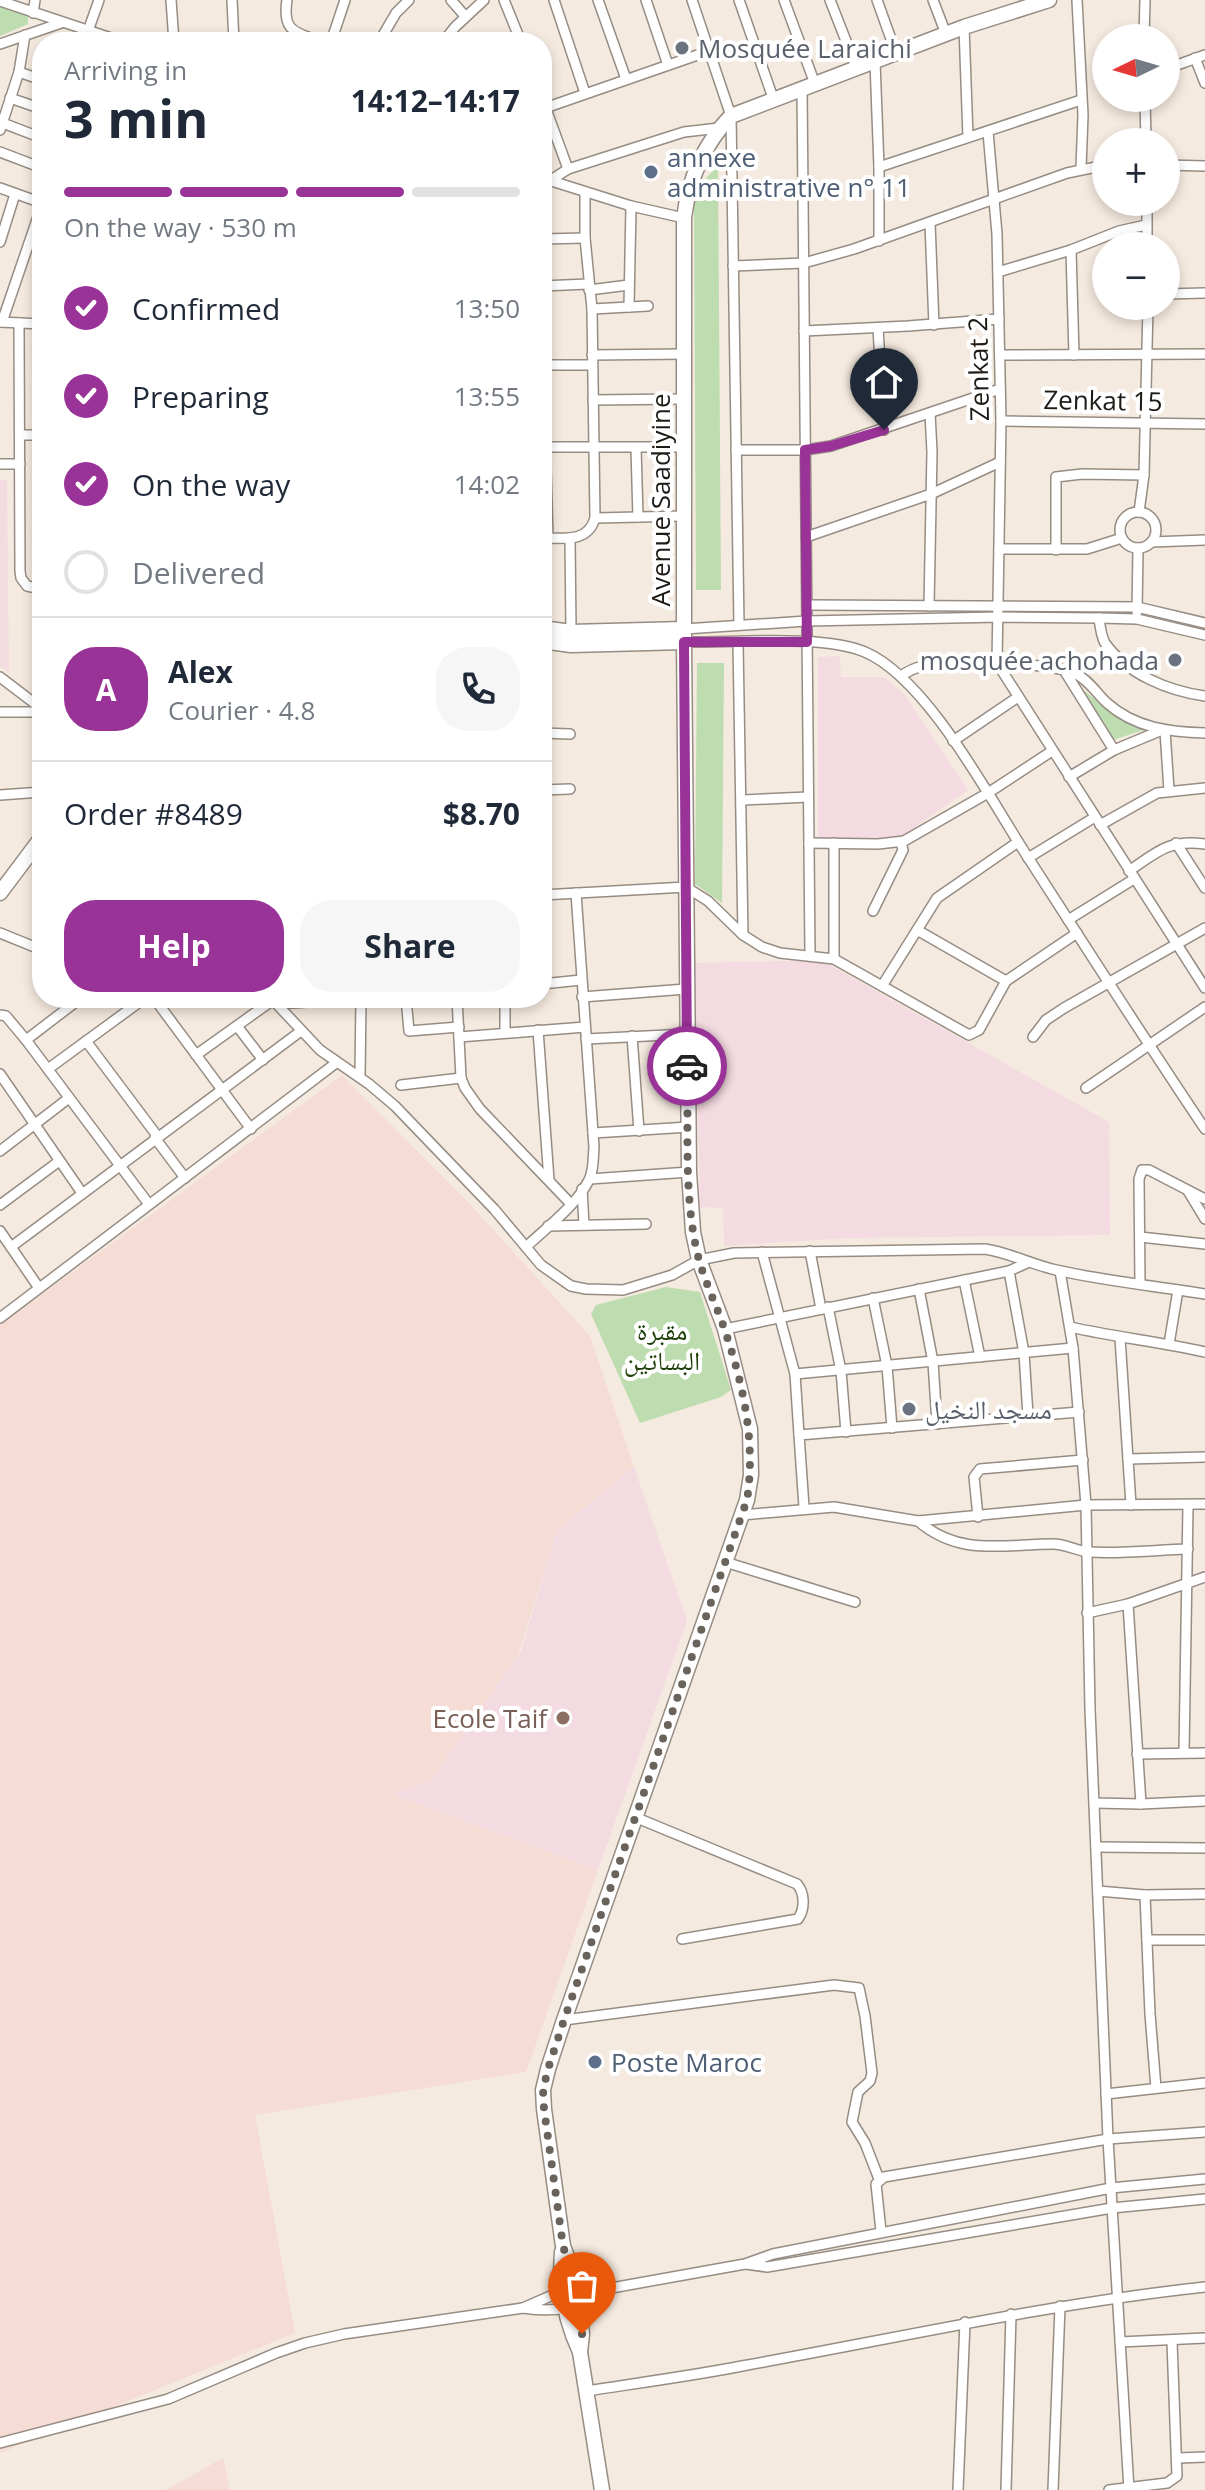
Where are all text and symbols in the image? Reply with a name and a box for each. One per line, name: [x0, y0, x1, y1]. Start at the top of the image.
north arrow: [1092, 24, 1180, 112]
map controls: [1092, 24, 1180, 320]
place label: Mosquée Laraichi: [698, 30, 912, 66]
marker: Mosquée Laraichi: [673, 39, 691, 57]
text: Arriving in: [64, 52, 187, 88]
text: 14:12–14:17: [351, 80, 520, 121]
text: 3 min: [64, 82, 208, 153]
button: +: [1092, 128, 1180, 216]
place label: annexe administrative n° 11: [667, 139, 911, 205]
marker: annexe administrative n° 11: [642, 163, 660, 181]
text: On the way · 530 m: [64, 209, 297, 245]
button: −: [1092, 232, 1180, 320]
icon: check: [64, 286, 108, 330]
text: Confirmed: [132, 288, 280, 329]
text: 13:50: [454, 290, 520, 326]
street label: Zenkat 2: [959, 316, 997, 422]
pin: [850, 348, 918, 430]
icon: home: [862, 360, 906, 404]
icon: check: [64, 374, 108, 418]
text: Preparing: [132, 376, 269, 417]
text: 13:55: [454, 378, 520, 414]
street label: Zenkat 15: [1043, 381, 1163, 419]
street label: Avenue Saadiyine: [642, 393, 678, 607]
icon: check: [64, 462, 108, 506]
text: On the way: [132, 464, 290, 505]
text: 14:02: [454, 466, 520, 502]
text: Delivered: [132, 552, 265, 593]
place label: mosquée achohada: [920, 642, 1159, 678]
button: phone: [436, 647, 520, 731]
text: Alex: [168, 651, 233, 692]
marker: mosquée achohada: [1166, 651, 1184, 669]
text: A: [96, 669, 116, 710]
text: Courier · 4.8: [168, 692, 315, 728]
text: Order #8489: [64, 793, 243, 834]
text: $8.70: [443, 793, 520, 834]
button: Help: [64, 900, 284, 992]
button: Share: [300, 900, 520, 992]
courier: [647, 1026, 727, 1106]
icon: car: [665, 1044, 709, 1088]
park label: مقبرة البساتين: [624, 1312, 700, 1378]
place label: مسجد النخيل: [925, 1391, 1052, 1427]
marker: مسجد النخيل: [900, 1400, 918, 1418]
place label: Ecole Taif: [432, 1700, 548, 1736]
marker: Ecole Taif: [554, 1709, 572, 1727]
place label: Poste Maroc: [611, 2044, 762, 2080]
marker: Poste Maroc: [586, 2053, 604, 2071]
pin: [548, 2252, 616, 2334]
icon: bag: [560, 2264, 604, 2308]

